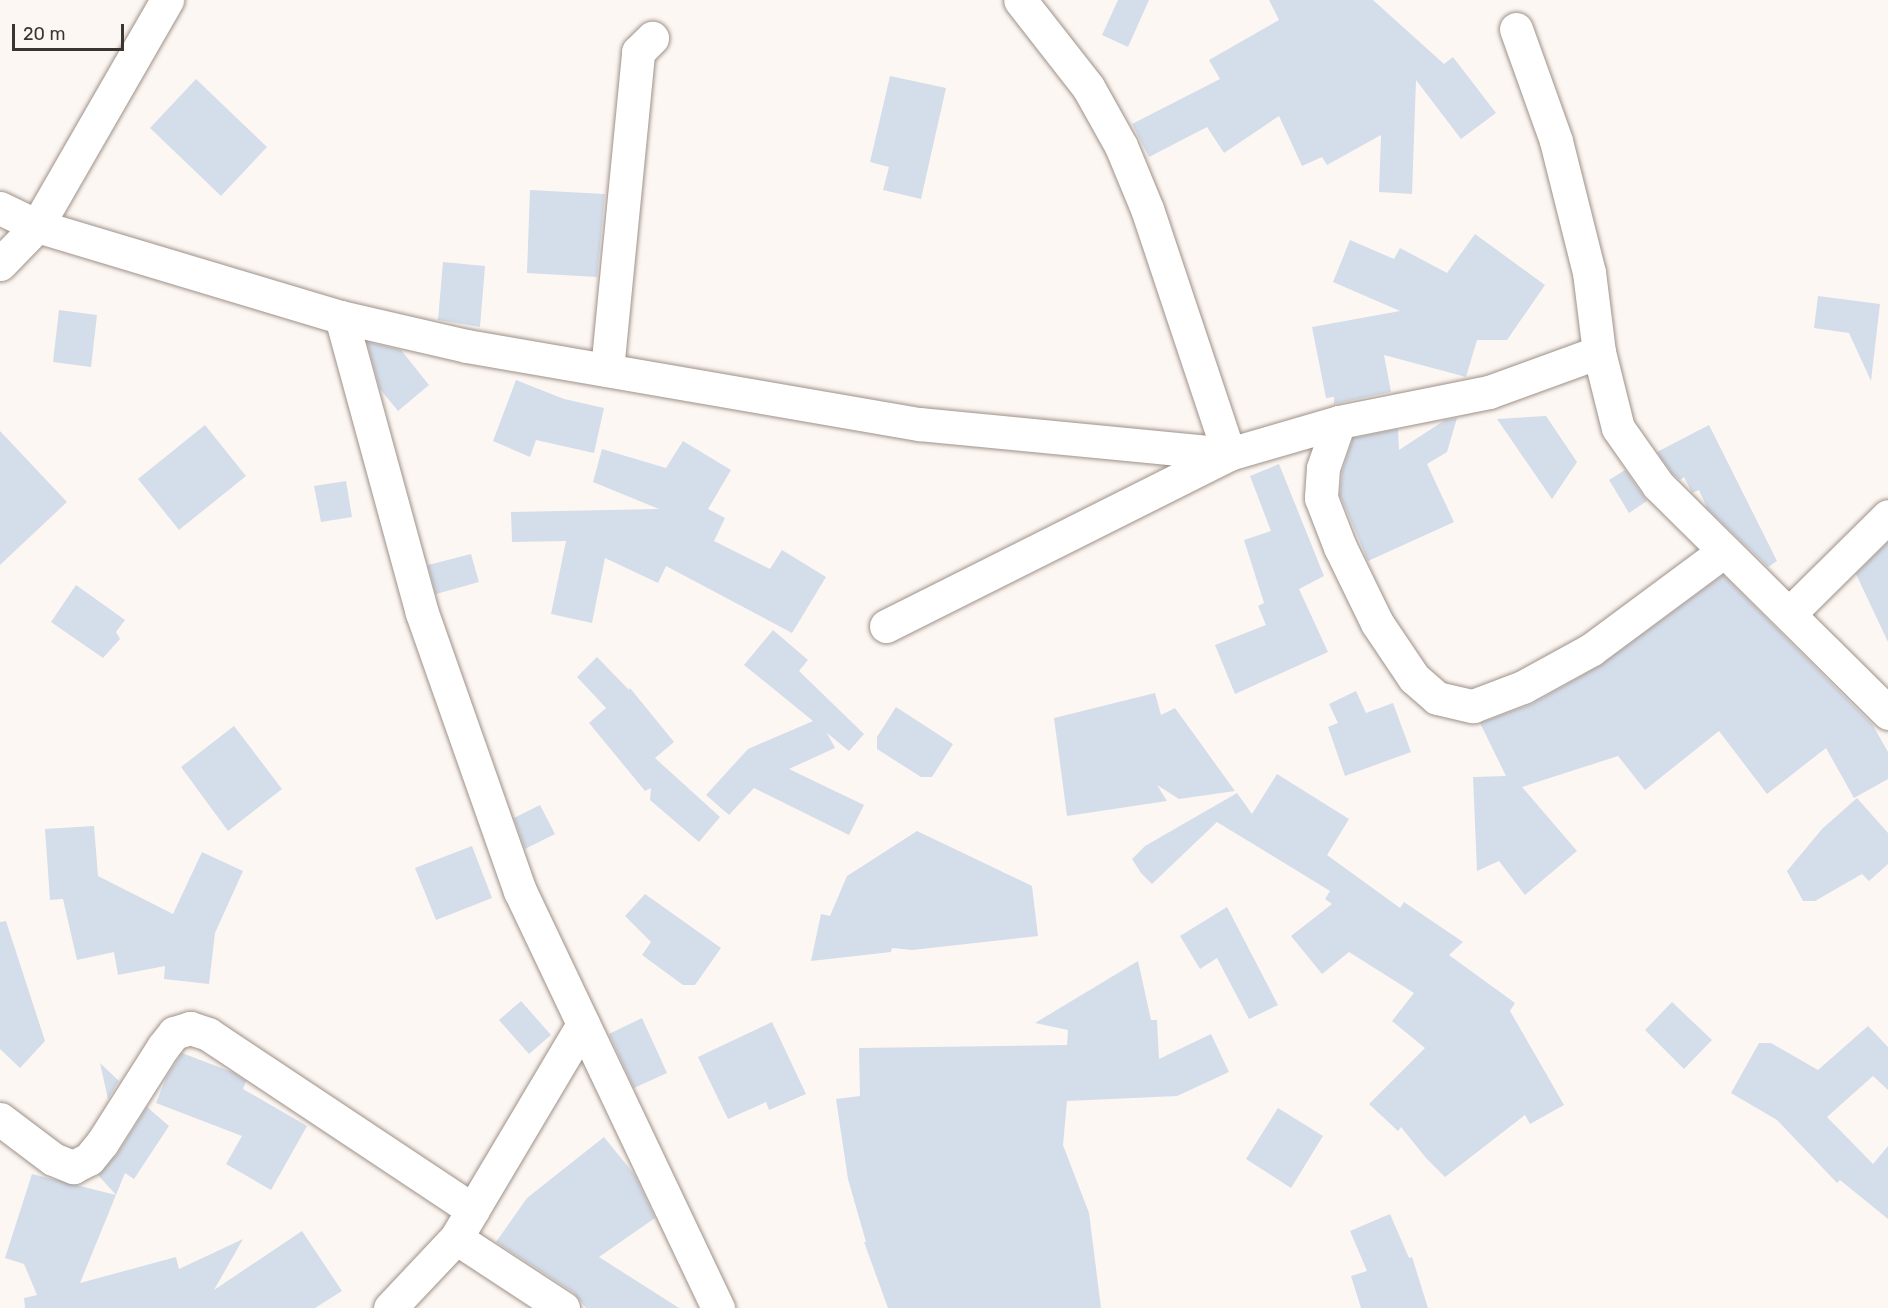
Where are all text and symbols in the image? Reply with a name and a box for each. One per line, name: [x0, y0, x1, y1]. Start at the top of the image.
scale bar: [15, 12, 128, 50]
text: 20 m: [23, 23, 65, 45]

